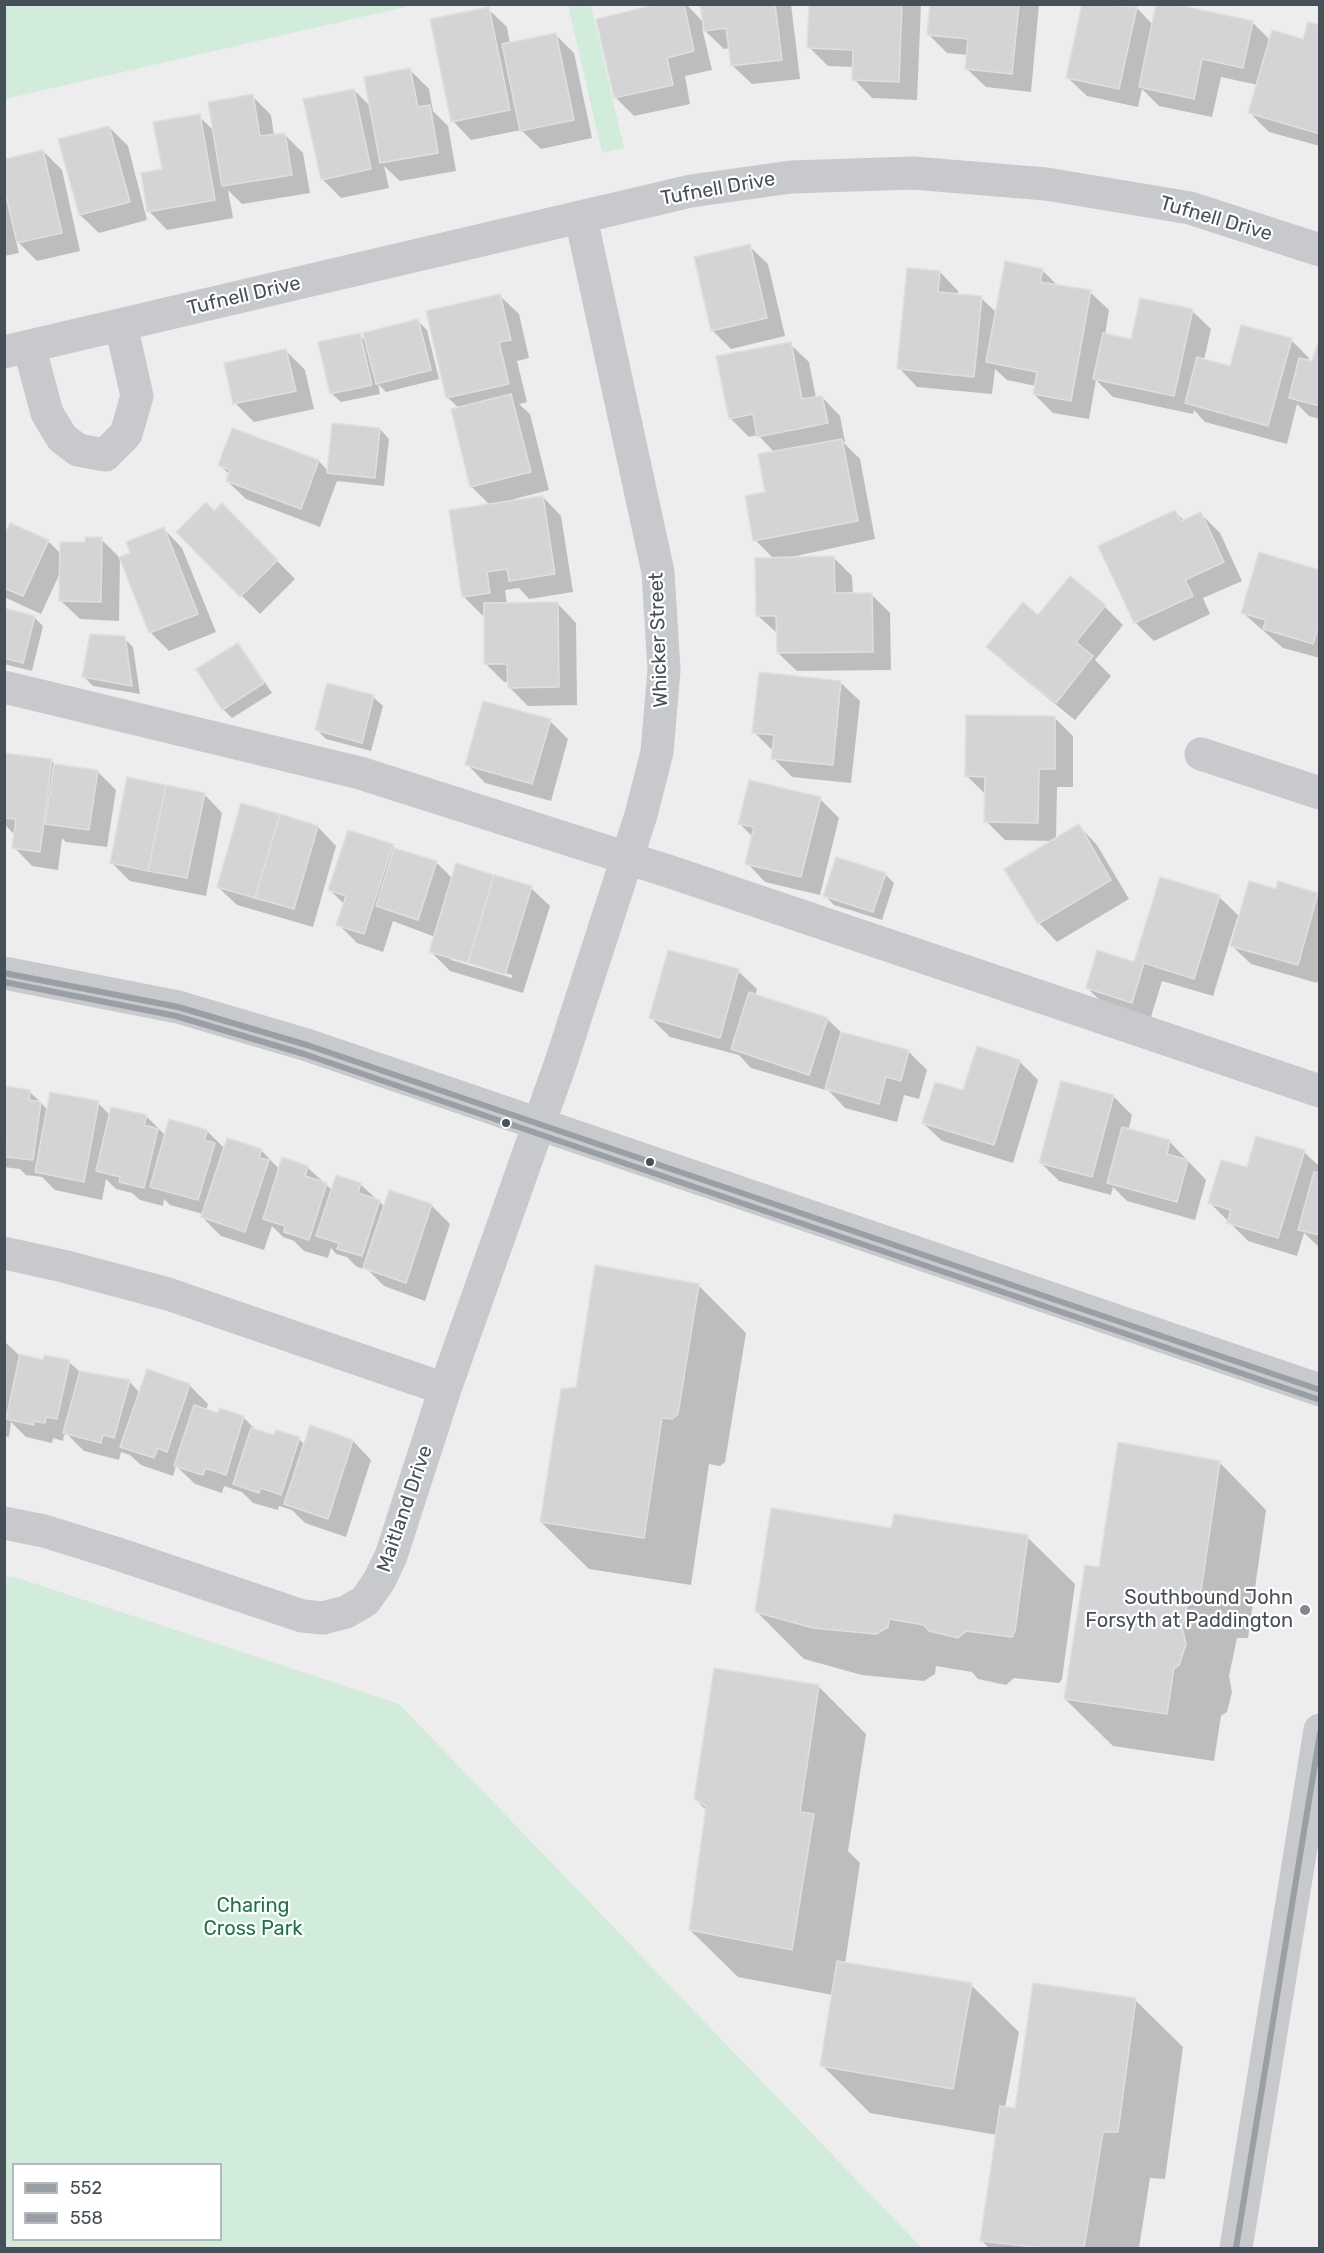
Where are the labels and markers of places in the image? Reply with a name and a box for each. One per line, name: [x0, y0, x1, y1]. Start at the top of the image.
unlabelled marker: [500, 1117, 512, 1129]
unlabelled marker: [644, 1156, 656, 1168]
place label: Southbound John Forsyth at Paddington: [1085, 1586, 1293, 1633]
marker: Southbound John Forsyth at Paddington: [1298, 1603, 1312, 1617]

